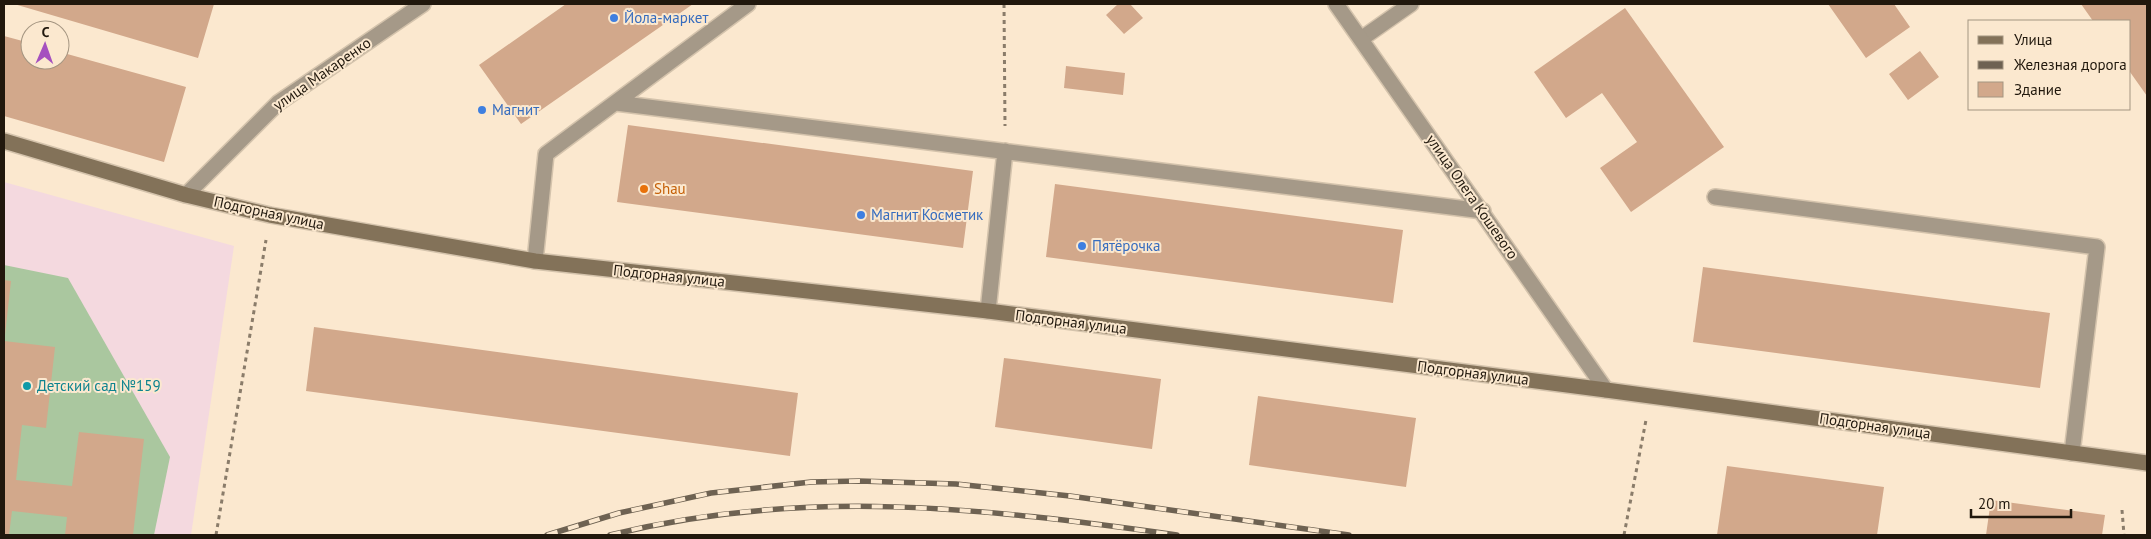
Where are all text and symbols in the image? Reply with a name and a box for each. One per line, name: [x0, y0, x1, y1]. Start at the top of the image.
place label: Йола-маркет: [624, 8, 708, 27]
marker: Йола-маркет: [608, 12, 620, 24]
north arrow: [20, 20, 70, 70]
legend: [1968, 20, 2131, 110]
text: С: [41, 23, 50, 41]
text: Улица: [2014, 30, 2052, 49]
street label: улица Макаренко: [269, 33, 374, 114]
text: Железная дорога: [2013, 55, 2127, 74]
text: Здание: [2014, 80, 2062, 99]
place label: Магнит: [492, 100, 539, 119]
marker: Магнит: [476, 104, 488, 116]
street label: улица Олега Кошевого: [1422, 131, 1523, 263]
place label: Shau: [654, 179, 686, 198]
marker: Shau: [638, 183, 650, 195]
street label: Подгорная улица: [212, 192, 326, 233]
place label: Магнит Косметик: [871, 205, 984, 224]
marker: Магнит Косметик: [855, 209, 867, 221]
place label: Пятёрочка: [1092, 236, 1160, 255]
marker: Пятёрочка: [1076, 240, 1088, 252]
street label: Подгорная улица: [612, 260, 726, 291]
street label: Подгорная улица: [1014, 305, 1128, 338]
street label: Подгорная улица: [1416, 356, 1530, 389]
place label: Детский сад №159: [37, 376, 161, 395]
marker: Детский сад №159: [21, 380, 33, 392]
street label: Подгорная улица: [1818, 408, 1932, 443]
scale bar: [1971, 486, 2071, 518]
text: 20 m: [1978, 494, 2011, 513]

